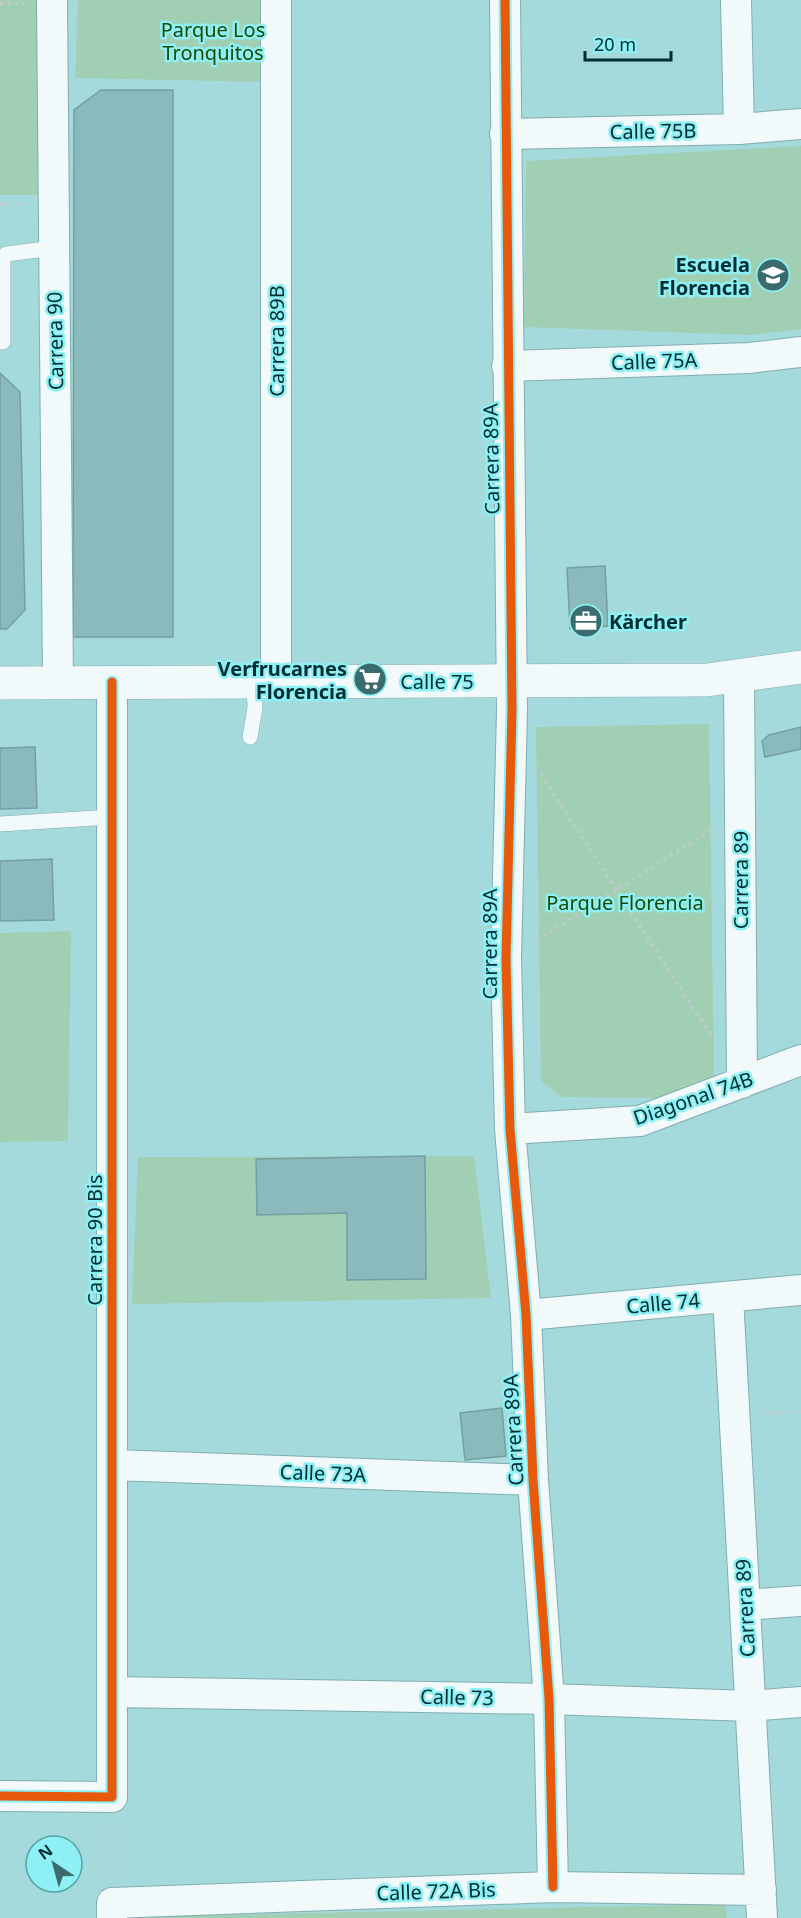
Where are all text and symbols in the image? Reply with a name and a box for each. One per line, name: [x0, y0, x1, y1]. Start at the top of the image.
park label: Parque Los Tronquitos: [161, 16, 265, 66]
scale bar: [585, 24, 670, 62]
text: 20 m: [594, 32, 636, 56]
street label: Calle 75B: [609, 117, 697, 145]
place label: Escuela Florencia: [659, 251, 750, 301]
school or university icon: Escuela Florencia: [755, 257, 791, 293]
street label: Carrera 89B: [263, 285, 290, 397]
street label: Carrera 90: [41, 292, 69, 390]
street label: Calle 75A: [610, 346, 698, 376]
street label: Carrera 89A: [477, 403, 505, 515]
office icon: Kärcher: [568, 603, 604, 639]
place label: Kärcher: [609, 608, 687, 635]
place label: Verfrucarnes Florencia: [218, 655, 347, 705]
supermarket icon: Verfrucarnes Florencia: [352, 661, 388, 697]
street label: Calle 75: [400, 668, 474, 695]
street label: Carrera 89: [727, 831, 754, 929]
street label: Carrera 89A: [476, 888, 503, 1000]
park label: Parque Florencia: [546, 889, 704, 916]
street label: Diagonal 74B: [629, 1065, 757, 1131]
street label: Carrera 90 Bis: [81, 1174, 108, 1306]
street label: Calle 74: [625, 1286, 701, 1320]
street label: Carrera 89A: [497, 1374, 529, 1486]
street label: Calle 73A: [279, 1458, 367, 1488]
street label: Carrera 89: [729, 1558, 761, 1658]
street label: Calle 73: [420, 1683, 494, 1711]
north arrow: [24, 1834, 84, 1894]
text: N: [33, 1839, 57, 1865]
street label: Calle 72A Bis: [376, 1875, 496, 1907]

